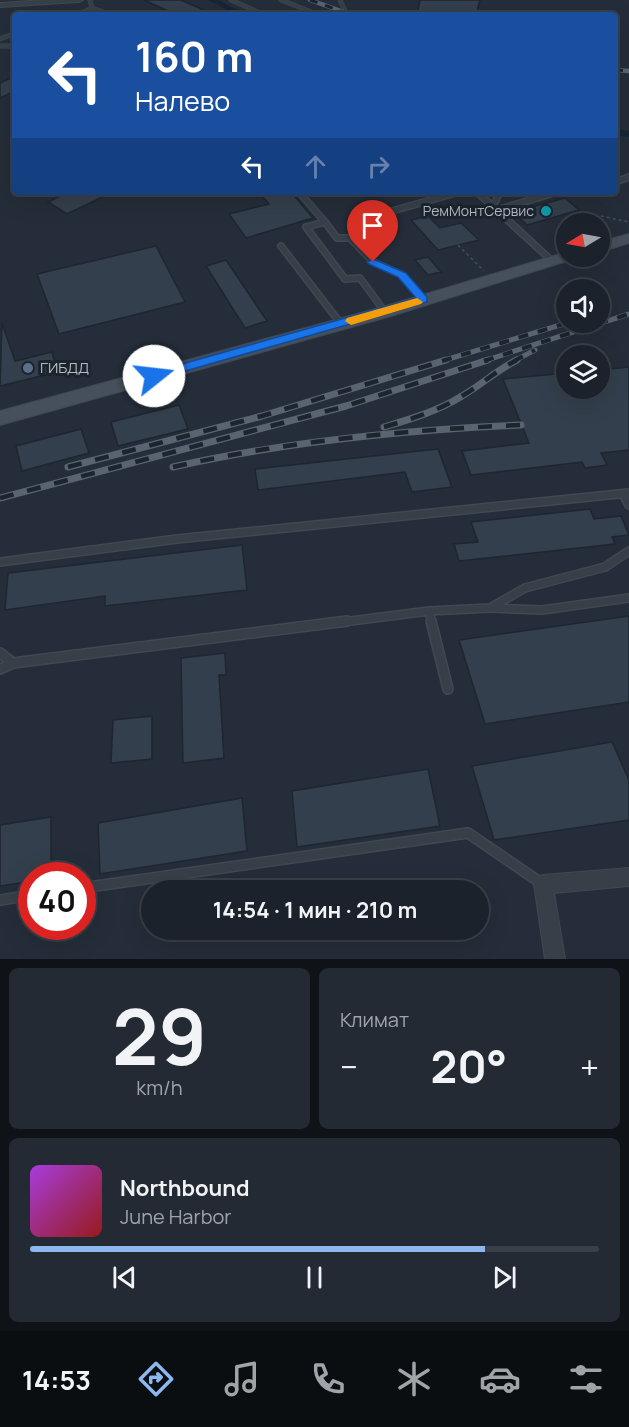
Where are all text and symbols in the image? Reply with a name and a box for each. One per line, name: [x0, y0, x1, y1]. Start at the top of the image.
text: 160 m: [135, 27, 253, 85]
icon: left: [36, 36, 114, 114]
text: Налево: [135, 82, 230, 119]
icon: left: [236, 150, 269, 183]
icon: ahead: [299, 150, 332, 183]
icon: right: [362, 150, 395, 183]
pin: [347, 200, 398, 262]
place label: РемМонтСервис: [423, 201, 534, 220]
marker: РемМонтСервис: [539, 204, 553, 218]
icon: arrive: [356, 209, 389, 242]
north arrow: [556, 213, 610, 267]
map controls: [556, 213, 610, 399]
button: sound: [556, 279, 610, 333]
position arrow: [122, 344, 186, 408]
button: layers: [556, 345, 610, 399]
place label: ГИБДД: [40, 357, 89, 378]
marker: ГИБДД: [21, 361, 35, 375]
speed limit sign: 40: [18, 862, 96, 940]
text: 14:54 · 1 мин · 210 m: [213, 895, 417, 925]
text: 29: [112, 982, 207, 1088]
text: Климат: [340, 1006, 409, 1033]
text: 20°: [431, 1035, 507, 1097]
text: −: [340, 1044, 358, 1089]
text: +: [580, 1044, 599, 1089]
text: km/h: [136, 1074, 183, 1101]
text: Northbound: [120, 1173, 250, 1203]
text: June Harbor: [120, 1203, 232, 1230]
icon: previous: [108, 1261, 141, 1294]
icon: pause: [298, 1261, 331, 1294]
icon: next: [488, 1261, 521, 1294]
icon: directions: [135, 1358, 177, 1400]
icon: music: [221, 1358, 263, 1400]
icon: phone: [307, 1358, 349, 1400]
icon: climate: [393, 1358, 435, 1400]
icon: car: [479, 1358, 521, 1400]
icon: filters: [565, 1358, 607, 1400]
text: 14:53: [22, 1361, 91, 1398]

